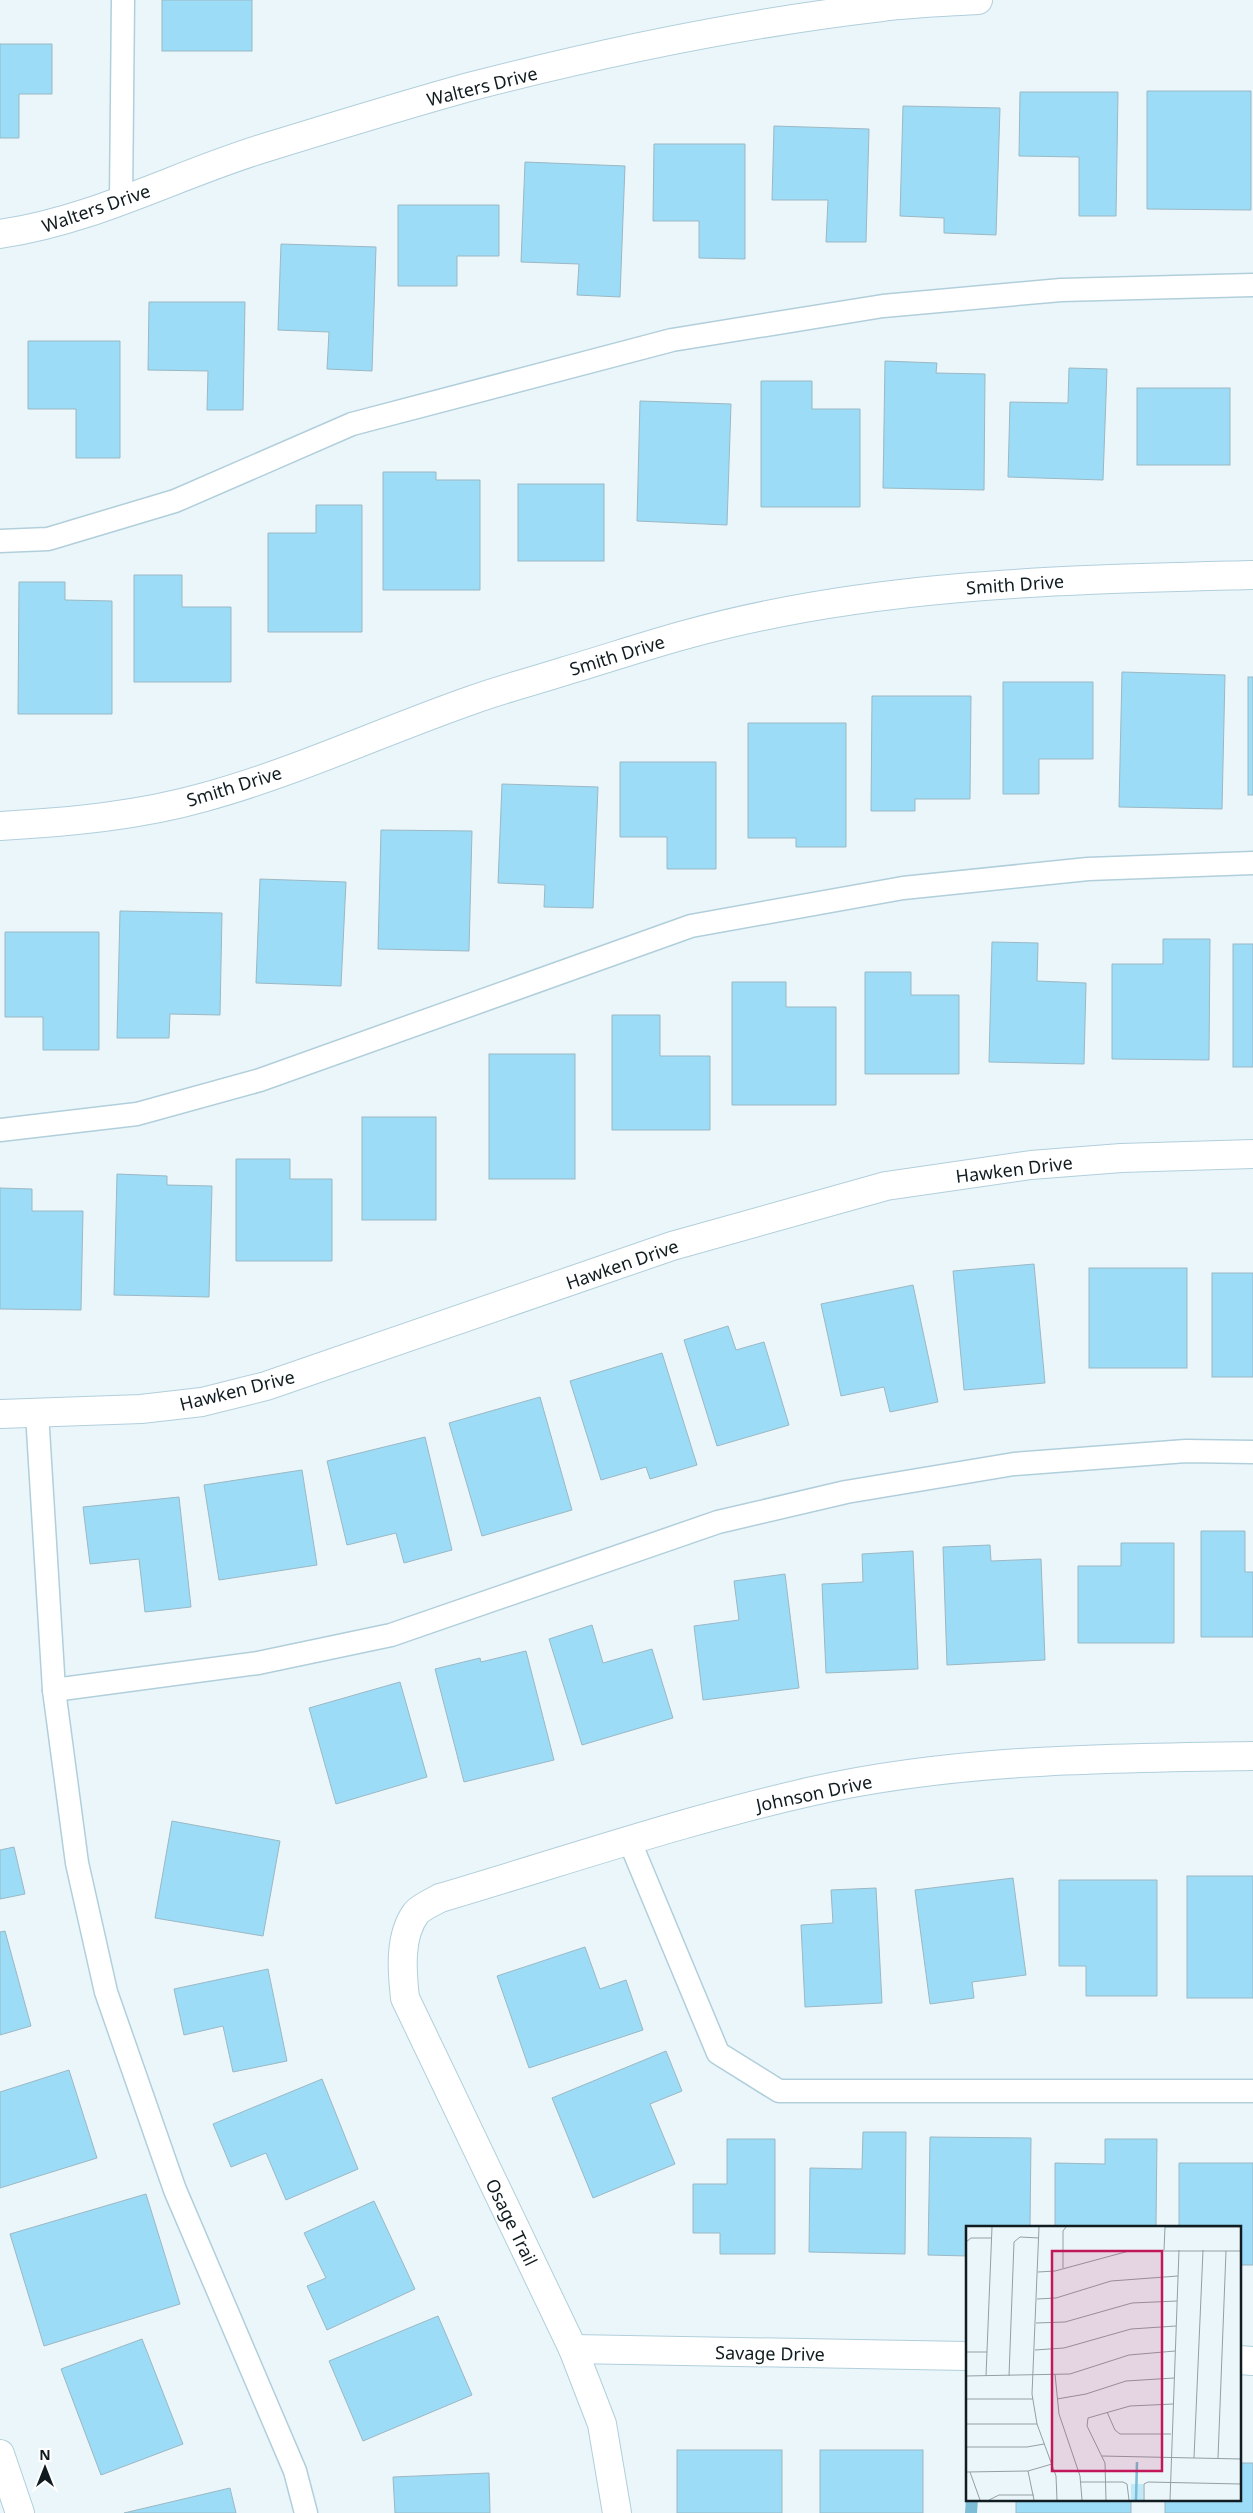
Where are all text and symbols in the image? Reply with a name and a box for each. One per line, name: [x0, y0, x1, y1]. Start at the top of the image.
street label: Walters Drive: [424, 61, 540, 111]
street label: Walters Drive: [39, 178, 153, 238]
street label: Smith Drive: [965, 569, 1065, 599]
street label: Smith Drive: [567, 629, 667, 681]
street label: Smith Drive: [184, 760, 284, 812]
street label: Hawken Drive: [954, 1150, 1074, 1188]
street label: Hawken Drive: [562, 1233, 682, 1295]
street label: Hawken Drive: [177, 1364, 297, 1416]
street label: Johnson Drive: [752, 1769, 874, 1817]
street label: Osage Trail: [481, 2174, 543, 2270]
inset map: [966, 2226, 1240, 2500]
street label: Savage Drive: [715, 2340, 825, 2366]
north arrow: [20, 2443, 70, 2493]
text: N: [39, 2445, 51, 2464]

